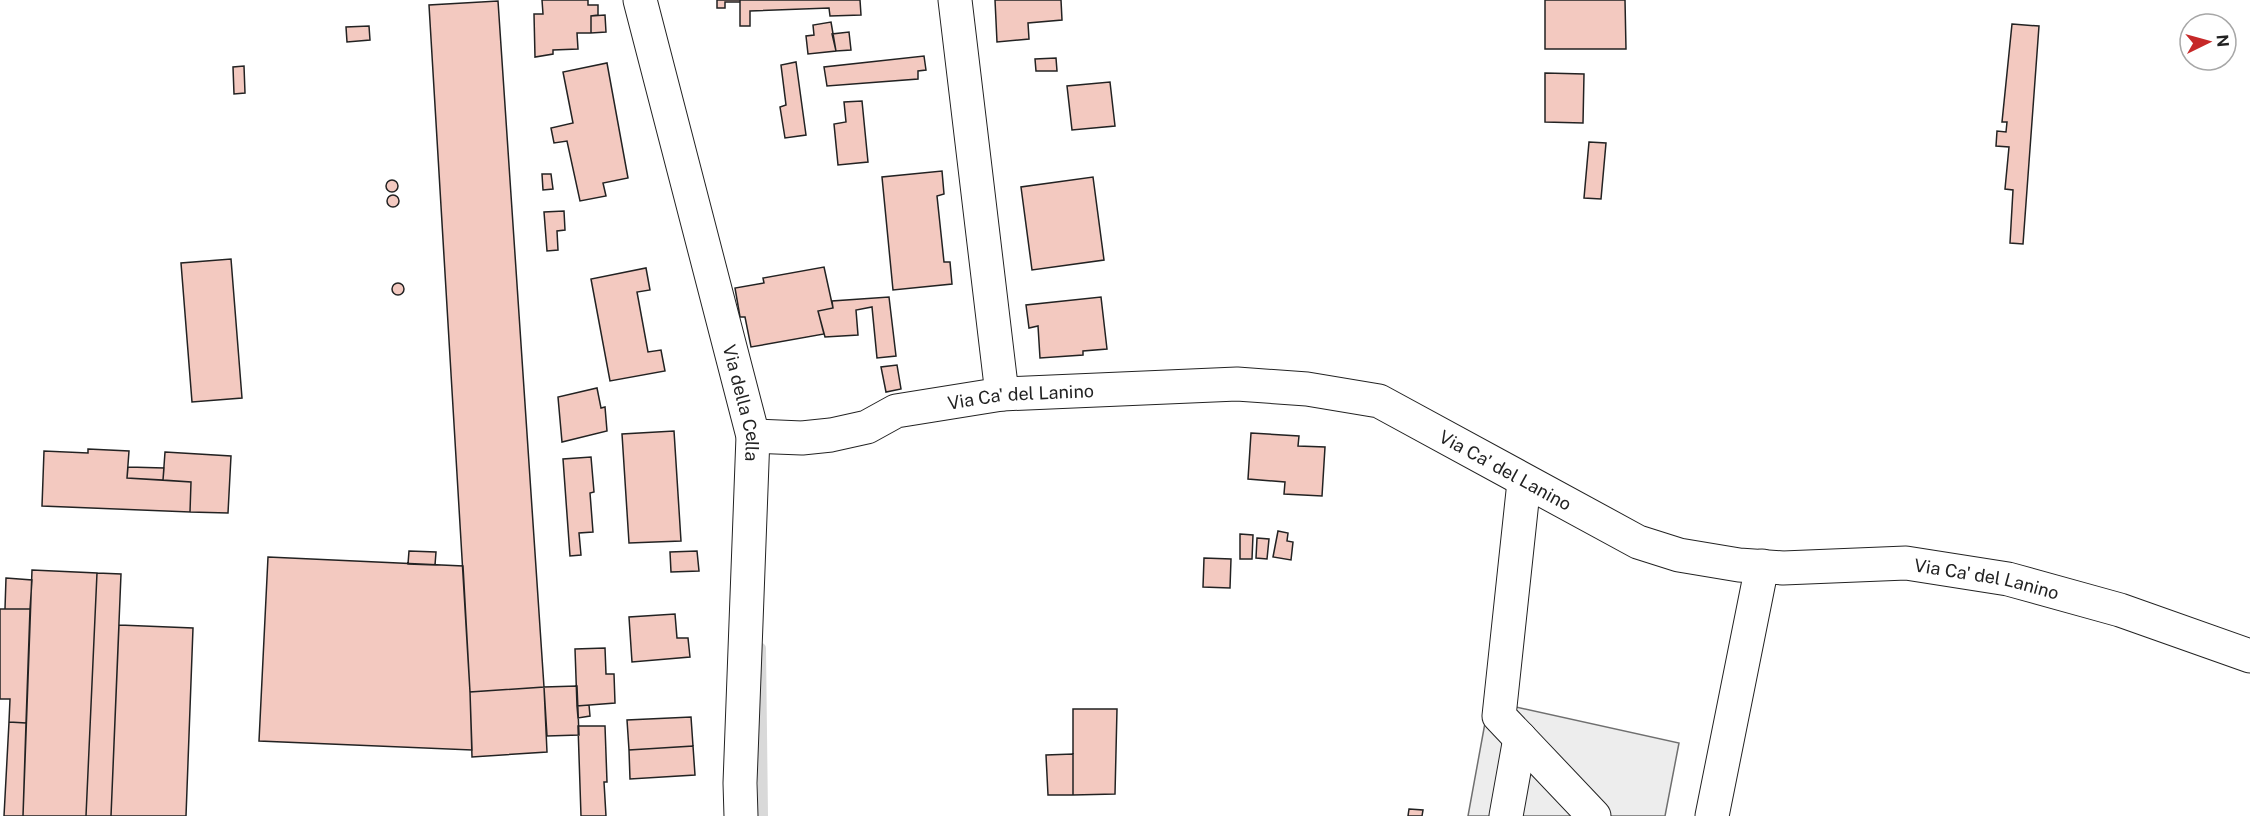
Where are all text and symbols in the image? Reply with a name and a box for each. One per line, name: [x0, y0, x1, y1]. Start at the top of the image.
north arrow: [2178, 12, 2238, 72]
text: N: [2212, 34, 2232, 48]
street label: Via della Cella: [719, 342, 764, 462]
street label: Via Ca' del Lanino: [946, 380, 1094, 413]
street label: Via Ca' del Lanino: [1436, 425, 1575, 514]
street label: Via Ca' del Lanino: [1913, 554, 2061, 603]

